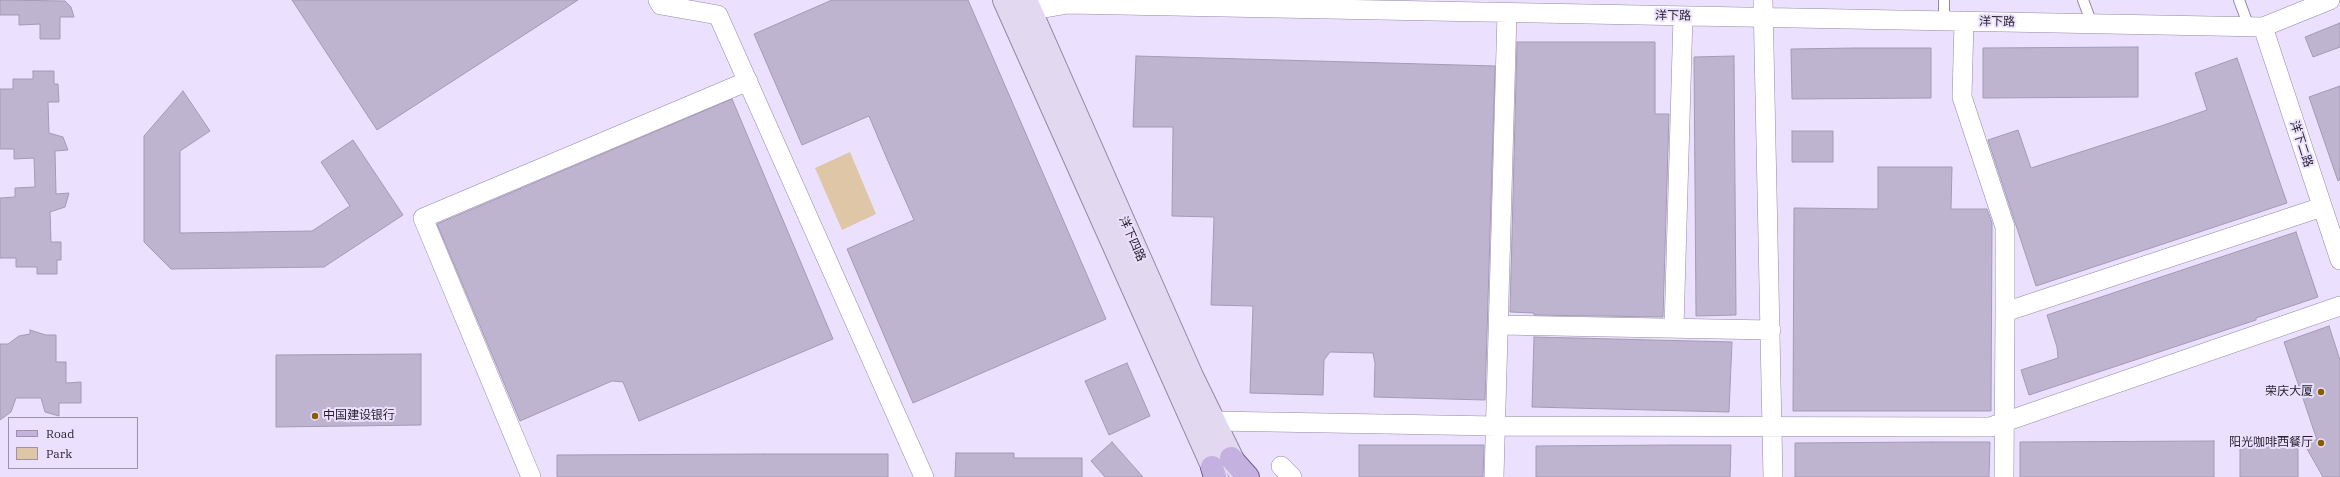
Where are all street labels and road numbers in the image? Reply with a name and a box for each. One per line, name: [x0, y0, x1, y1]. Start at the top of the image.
street label: 洋下路: [1655, 8, 1691, 24]
street label: 洋下路: [1979, 14, 2015, 30]
street label: 洋下二路: [2287, 119, 2315, 169]
street label: 洋下四路: [1116, 214, 1148, 264]

